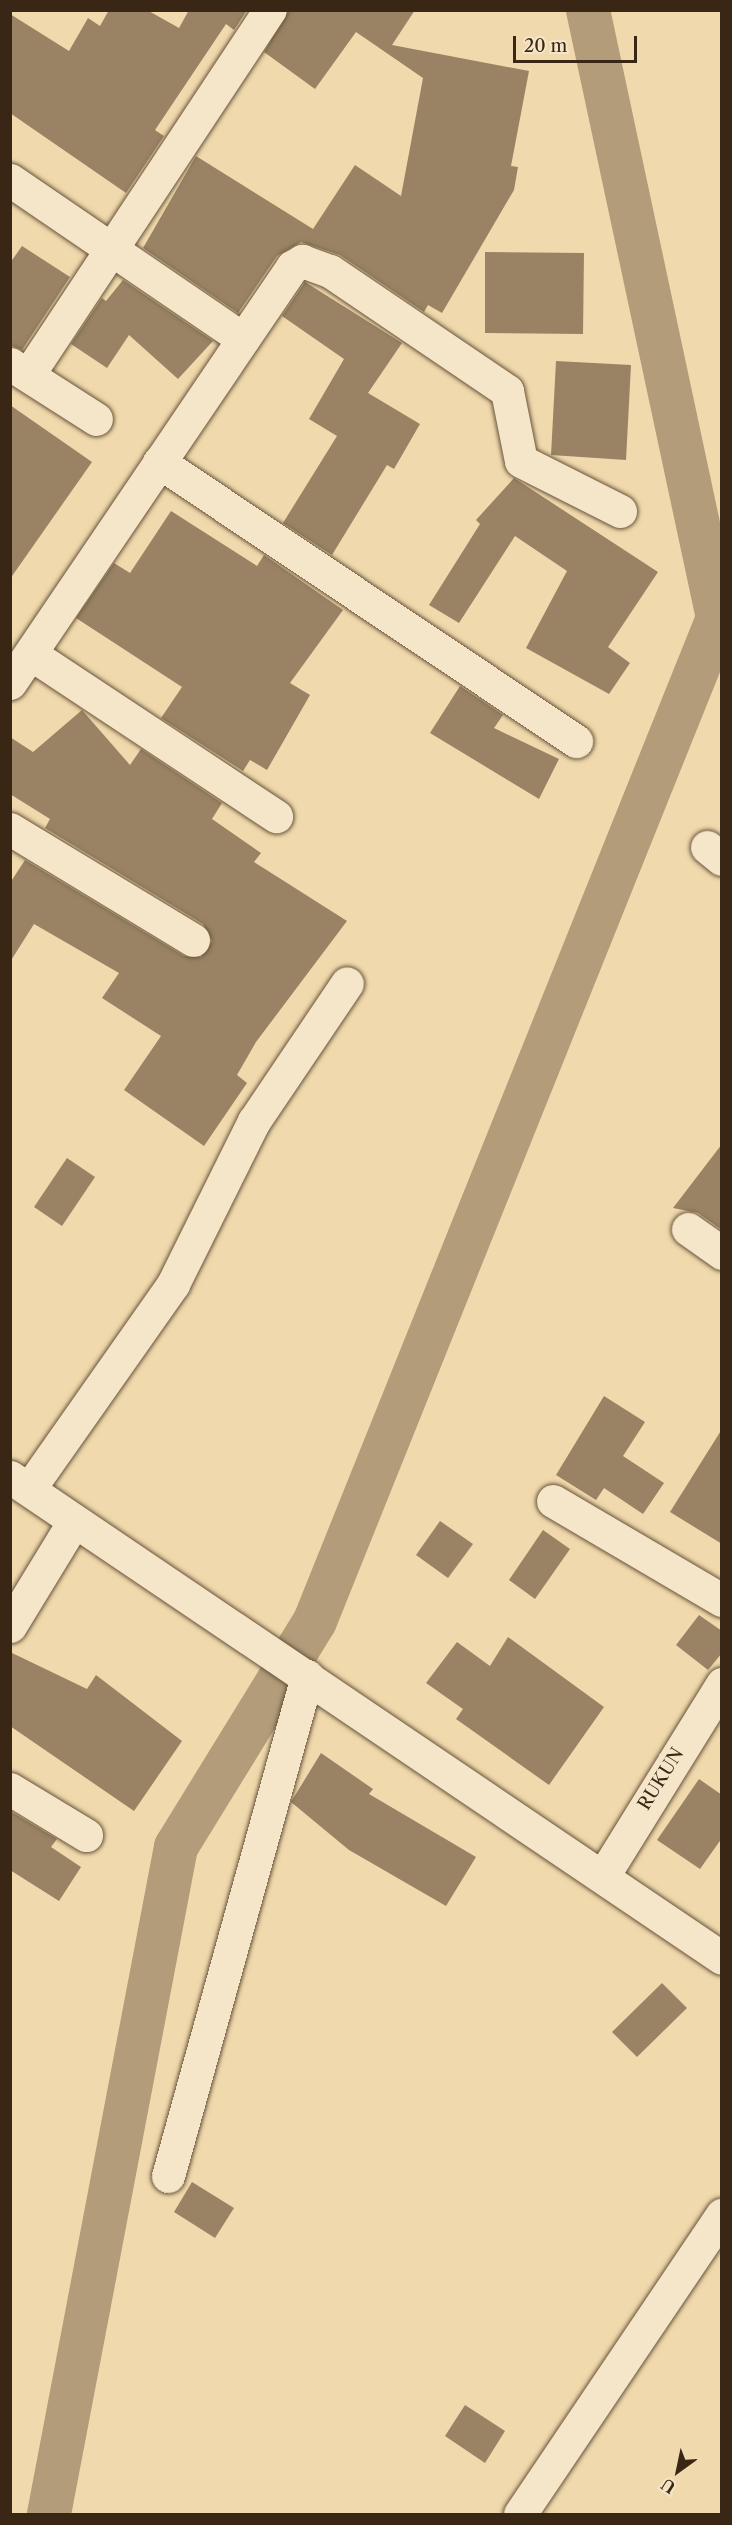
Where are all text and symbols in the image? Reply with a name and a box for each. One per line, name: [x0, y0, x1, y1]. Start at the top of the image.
scale bar: [516, 24, 640, 62]
text: 20 m: [524, 35, 567, 57]
street label: RUKUN: [633, 1744, 689, 1814]
north arrow: [648, 2441, 708, 2501]
text: U: [657, 2474, 679, 2498]

